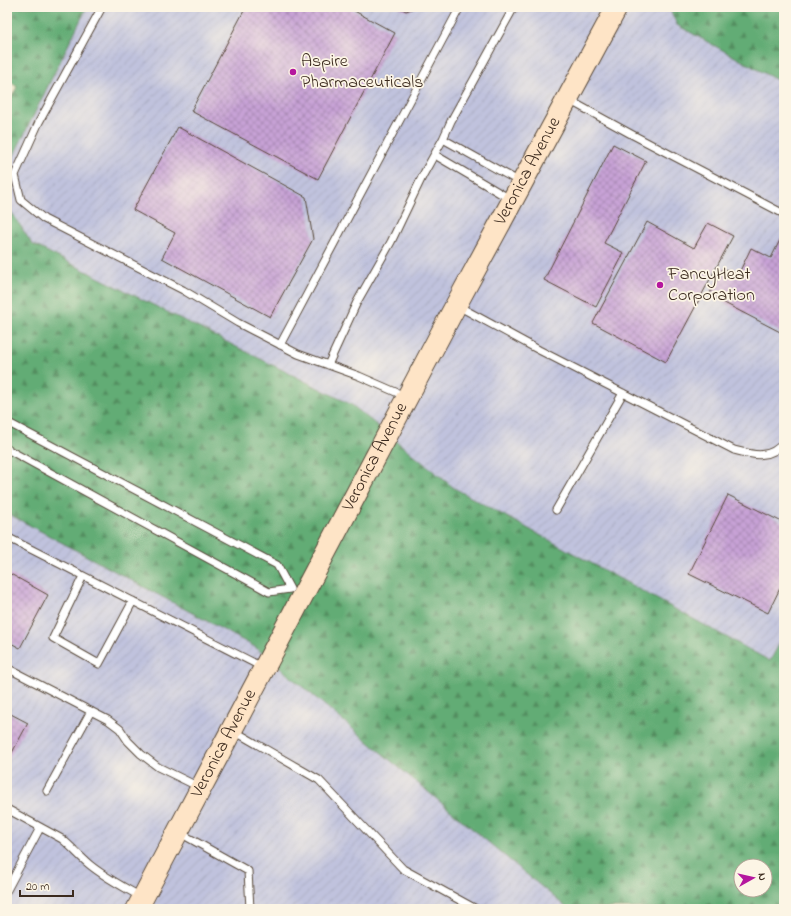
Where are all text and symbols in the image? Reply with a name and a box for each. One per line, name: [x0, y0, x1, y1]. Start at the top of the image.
place label: Aspire Pharmaceuticals: [301, 49, 423, 96]
marker: Aspire Pharmaceuticals: [288, 67, 298, 77]
street label: Veronica Avenue: [488, 112, 569, 231]
place label: FancyHeat Corporation: [667, 262, 755, 309]
marker: FancyHeat Corporation: [655, 280, 665, 290]
street label: Veronica Avenue: [336, 397, 416, 517]
street label: Veronica Avenue: [184, 684, 264, 804]
north arrow: [733, 858, 773, 898]
scale bar: [20, 872, 73, 898]
text: N: [753, 872, 770, 882]
text: 20 m: [26, 878, 49, 896]

